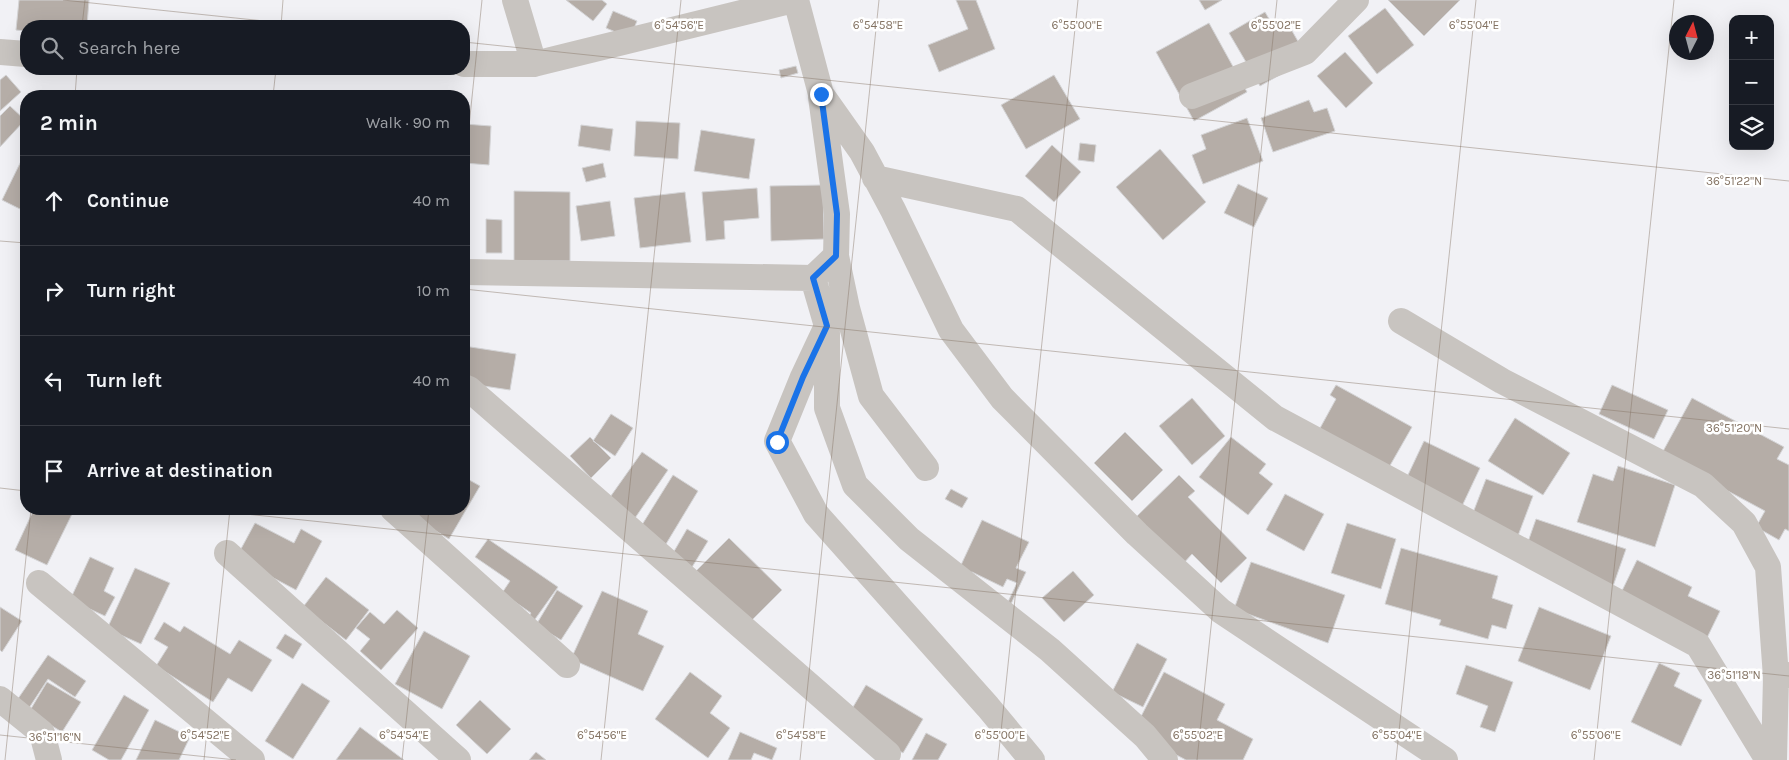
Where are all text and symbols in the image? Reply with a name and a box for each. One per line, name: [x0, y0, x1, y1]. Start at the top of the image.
north arrow: [1669, 15, 1714, 60]
map controls: [1729, 15, 1774, 150]
button: +: [1729, 15, 1774, 60]
text: 6°54'56"E: [654, 18, 704, 32]
text: 6°54'58"E: [853, 18, 903, 32]
text: 6°55'00"E: [1052, 18, 1102, 32]
text: 6°55'02"E: [1251, 18, 1301, 32]
text: 6°55'04"E: [1449, 18, 1499, 32]
search box: [20, 20, 470, 75]
icon: search: [38, 34, 66, 62]
text: Search here: [78, 37, 180, 59]
button: −: [1729, 60, 1774, 105]
route end: [810, 83, 833, 106]
button: layers: [1729, 105, 1774, 150]
text: 2 min: [40, 111, 98, 135]
text: Walk · 90 m: [366, 113, 450, 132]
text: 36°51'22"N: [1706, 174, 1762, 188]
icon: ahead: [40, 187, 68, 215]
text: Continue: [87, 190, 169, 212]
text: 40 m: [413, 191, 450, 210]
icon: right: [40, 277, 68, 305]
text: Turn right: [87, 280, 176, 302]
text: 10 m: [416, 281, 450, 300]
icon: left: [40, 367, 68, 395]
text: Turn left: [87, 370, 162, 392]
text: 40 m: [413, 371, 450, 390]
text: 36°51'20"N: [1706, 421, 1762, 435]
route start: [766, 431, 789, 454]
icon: arrive: [40, 457, 68, 485]
text: Arrive at destination: [87, 460, 273, 482]
text: 36°51'18"N: [1707, 668, 1761, 682]
text: 6°54'52"E: [180, 728, 230, 742]
text: 6°54'54"E: [379, 728, 429, 742]
text: 6°54'56"E: [577, 728, 627, 742]
text: 6°54'58"E: [776, 728, 826, 742]
text: 6°55'00"E: [975, 728, 1025, 742]
text: 6°55'02"E: [1173, 728, 1223, 742]
text: 6°55'04"E: [1372, 728, 1422, 742]
text: 6°55'06"E: [1571, 728, 1621, 742]
text: 36°51'16"N: [28, 730, 82, 744]

